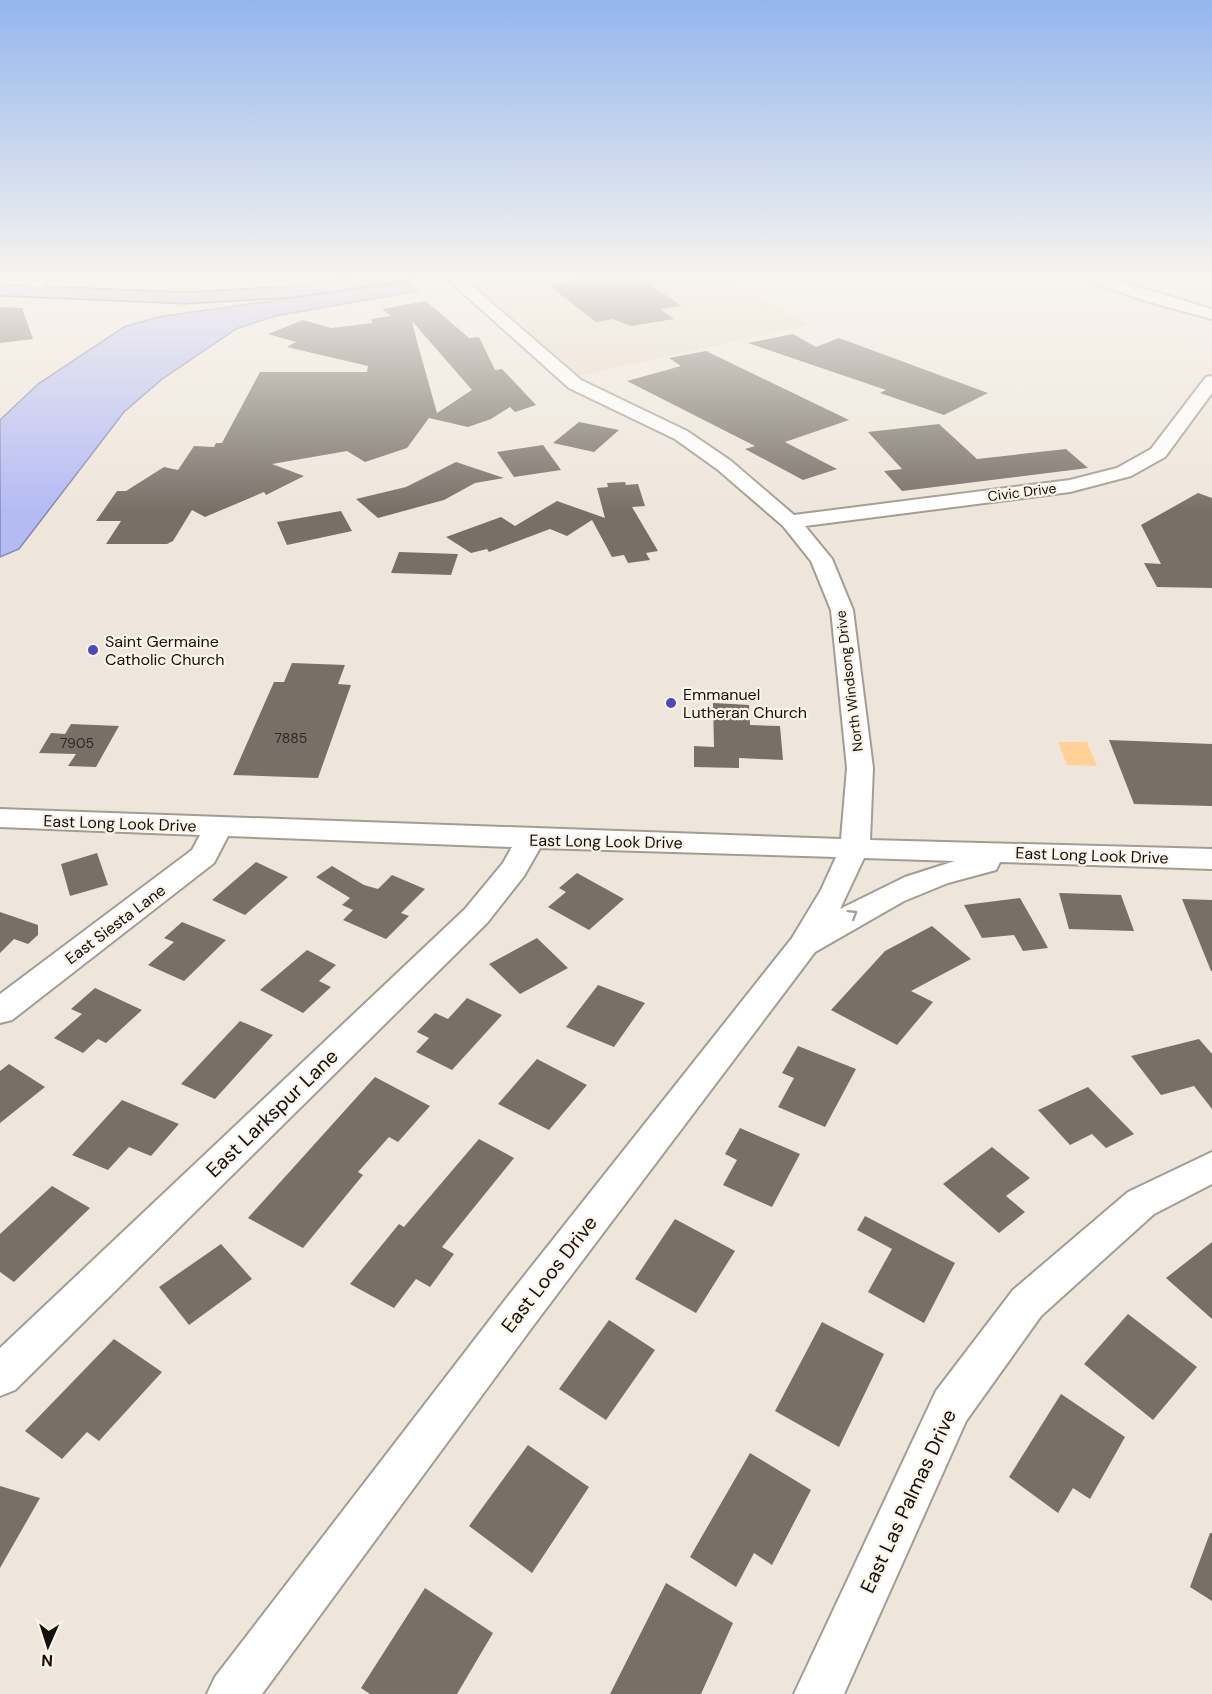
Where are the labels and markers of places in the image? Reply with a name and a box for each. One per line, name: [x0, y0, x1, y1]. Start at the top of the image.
place label: Saint Germaine Catholic Church: [105, 631, 225, 670]
marker: Saint Germaine Catholic Church: [86, 643, 100, 657]
place label: Emmanuel Lutheran Church: [683, 684, 807, 723]
marker: Emmanuel Lutheran Church: [664, 696, 678, 710]

